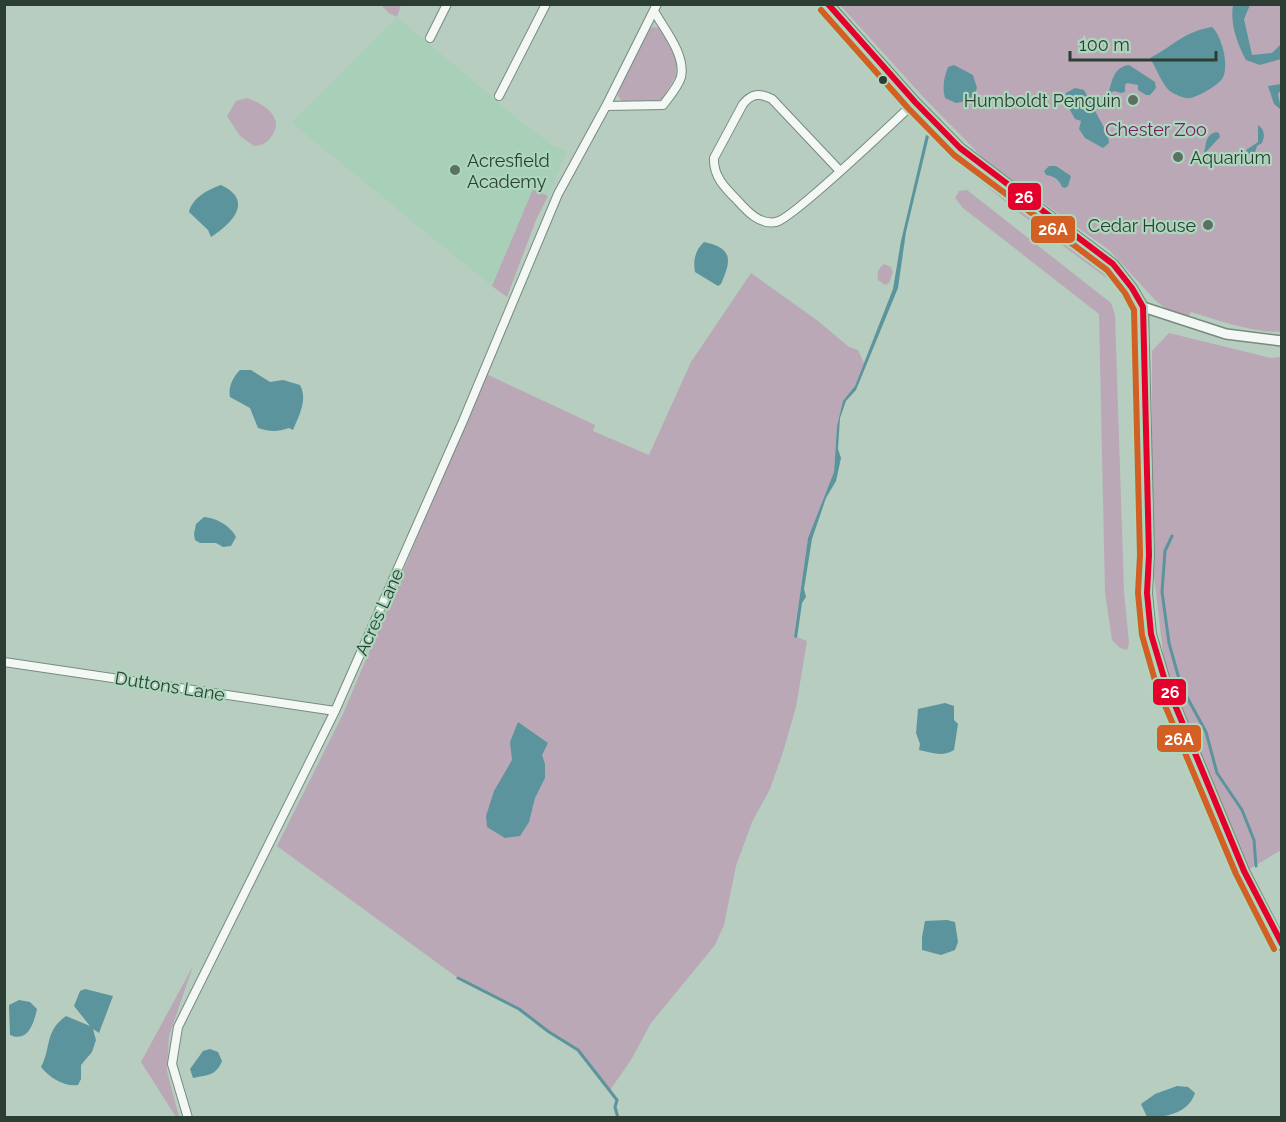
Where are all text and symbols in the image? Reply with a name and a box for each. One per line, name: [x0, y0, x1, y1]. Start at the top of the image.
scale bar: [1070, 24, 1216, 62]
text: 100 m: [1079, 34, 1130, 55]
unlabelled marker: [877, 74, 889, 86]
place label: Humboldt Penguin: [964, 90, 1121, 111]
marker: Humboldt Penguin: [1126, 93, 1140, 107]
park label: Chester Zoo: [1105, 119, 1207, 140]
place label: Aquarium: [1190, 147, 1271, 168]
place label: Acresfield Academy: [467, 150, 550, 192]
marker: Aquarium: [1171, 150, 1185, 164]
marker: Acresfield Academy: [448, 163, 462, 177]
line badge: 26: [1007, 182, 1042, 211]
text: 26: [1015, 188, 1034, 207]
line badge: 26A: [1030, 215, 1076, 244]
place label: Cedar House: [1088, 215, 1196, 236]
marker: Cedar House: [1201, 218, 1215, 232]
text: 26A: [1038, 220, 1068, 239]
street label: Acres Lane: [350, 565, 408, 659]
street label: Duttons Lane: [113, 667, 227, 705]
line badge: 26: [1152, 678, 1187, 706]
text: 26: [1161, 683, 1180, 702]
line badge: 26A: [1156, 724, 1202, 753]
text: 26A: [1164, 730, 1194, 749]

